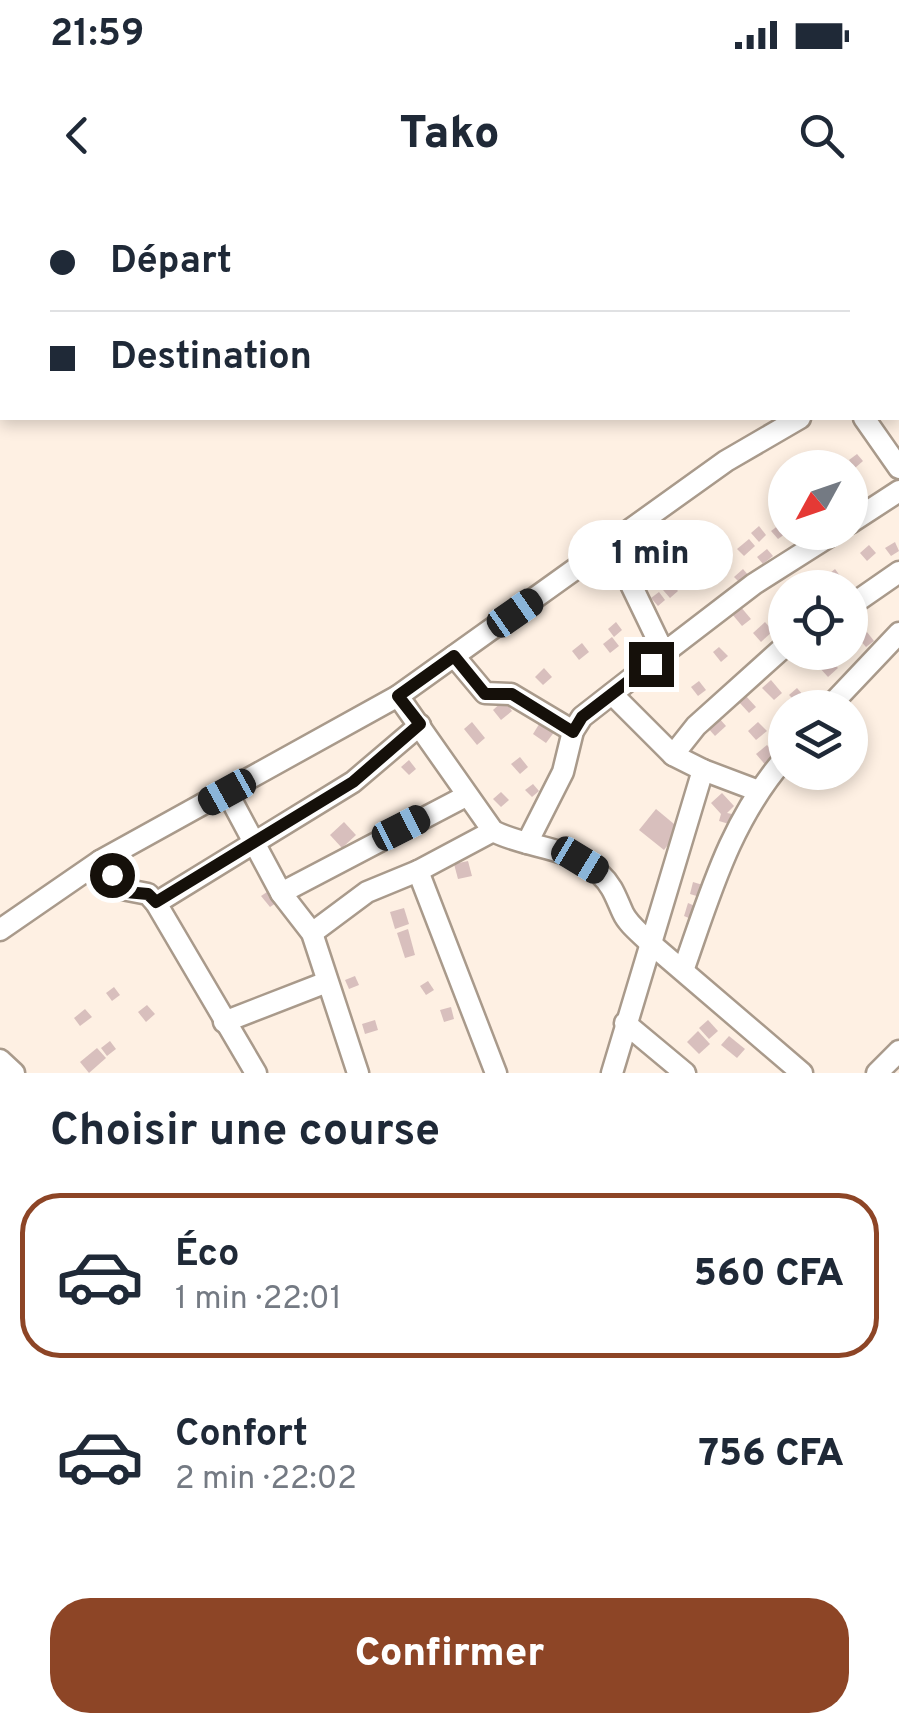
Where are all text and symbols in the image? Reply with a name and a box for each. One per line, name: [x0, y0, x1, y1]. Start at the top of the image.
text: 21:59: [50, 11, 144, 60]
text: Tako: [399, 107, 500, 164]
icon: back: [50, 108, 105, 163]
icon: search: [794, 108, 849, 163]
text: Départ: [110, 238, 232, 287]
text: Destination: [110, 334, 312, 383]
north arrow: [768, 450, 868, 550]
map controls: [768, 450, 868, 790]
callout: 1 min: [568, 519, 734, 589]
text: 1 min: [611, 535, 690, 575]
button: locate: [768, 570, 868, 670]
car: [482, 584, 548, 642]
route end: [629, 642, 674, 687]
button: layers: [768, 690, 868, 790]
car: [193, 764, 261, 820]
car: [367, 801, 435, 855]
car: [547, 832, 613, 888]
route start: [90, 853, 135, 898]
text: Choisir une course: [50, 1104, 440, 1161]
icon: car: [55, 1231, 145, 1321]
text: Éco: [175, 1231, 239, 1280]
text: 560 CFA: [694, 1251, 844, 1300]
text: 1 min · 22:01: [175, 1280, 342, 1320]
icon: car: [55, 1411, 145, 1501]
text: Confort: [175, 1411, 308, 1460]
text: 756 CFA: [698, 1431, 844, 1480]
text: 2 min · 22:02: [175, 1460, 357, 1500]
button: Confirmer: [50, 1598, 849, 1713]

